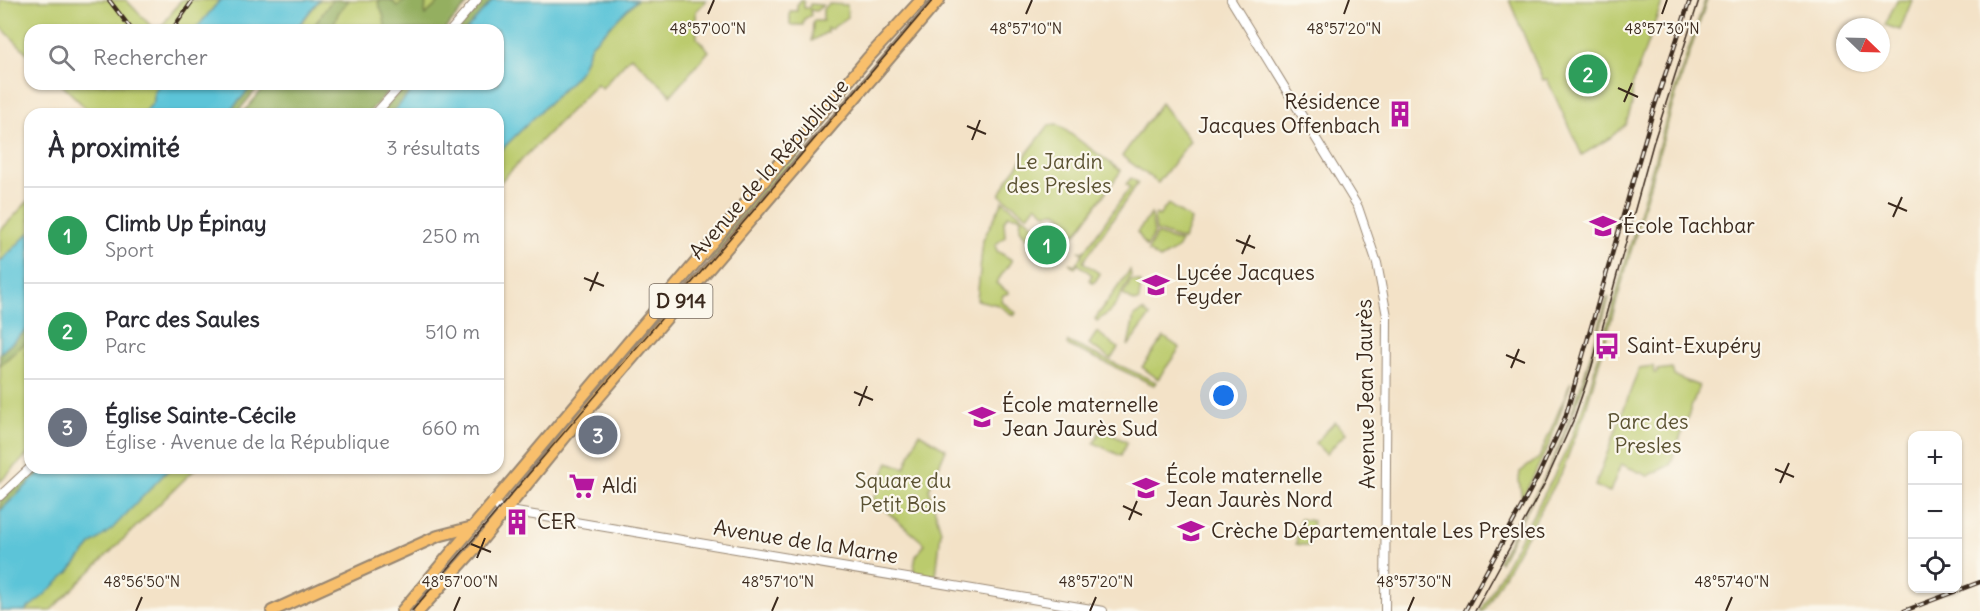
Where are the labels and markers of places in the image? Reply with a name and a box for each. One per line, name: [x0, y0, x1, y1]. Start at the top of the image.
pin: 2: [1568, 52, 1608, 97]
place label: Résidence Jacques Offenbach: [1198, 88, 1380, 139]
building icon: Résidence Jacques Offenbach: [1385, 99, 1415, 129]
school or university icon: École Tachbar: [1588, 211, 1618, 241]
place label: École Tachbar: [1623, 212, 1755, 239]
pin: 1: [1028, 222, 1066, 268]
place label: Lycée Jacques Feyder: [1176, 259, 1315, 310]
school or university icon: Lycée Jacques Feyder: [1141, 270, 1171, 300]
bus stop icon: Saint-Exupéry: [1592, 331, 1622, 361]
place label: Saint-Exupéry: [1627, 332, 1761, 359]
place label: École maternelle Jean Jaurès Sud: [1002, 391, 1159, 442]
school or university icon: École maternelle Jean Jaurès Sud: [967, 402, 997, 432]
pin: 3: [578, 412, 618, 458]
place label: École maternelle Jean Jaurès Nord: [1166, 462, 1333, 513]
supermarket icon: Aldi: [567, 471, 597, 501]
place label: Aldi: [602, 472, 637, 499]
school or university icon: École maternelle Jean Jaurès Nord: [1131, 473, 1161, 503]
building icon: CER: [502, 507, 532, 537]
place label: CER: [537, 508, 576, 535]
school or university icon: Crèche Départementale Les Presles: [1176, 516, 1206, 546]
place label: Crèche Départementale Les Presles: [1211, 517, 1545, 544]

